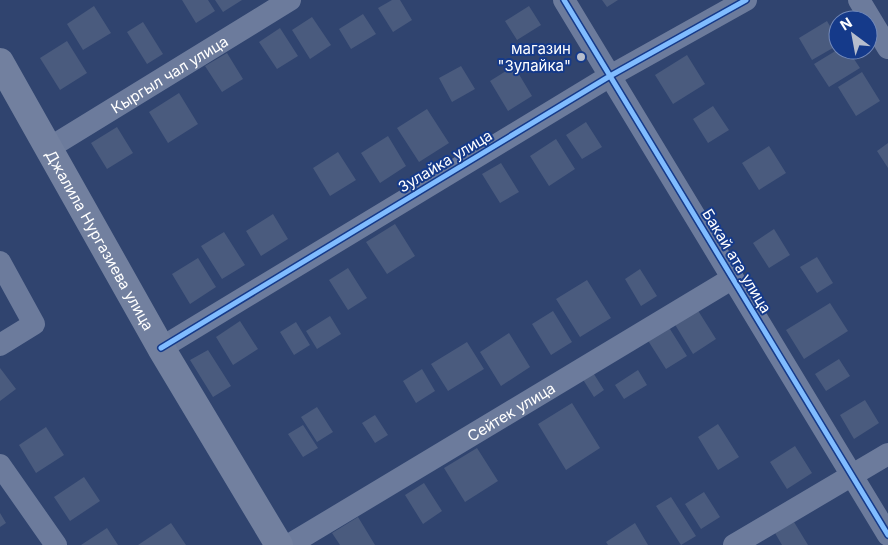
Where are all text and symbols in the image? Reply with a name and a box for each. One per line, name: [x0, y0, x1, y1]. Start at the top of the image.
north arrow: [828, 10, 878, 60]
text: N: [837, 14, 855, 34]
street label: Кыргыл чал улица: [107, 31, 231, 117]
place label: магазин "Зулайка": [498, 39, 571, 75]
marker: магазин "Зулайка": [575, 51, 587, 63]
street label: Зулайка улица: [395, 125, 495, 197]
street label: Джалила Нургазиева улица: [42, 146, 158, 333]
street label: Бакай ата улица: [698, 205, 776, 317]
street label: Сейтек улица: [464, 378, 558, 445]

